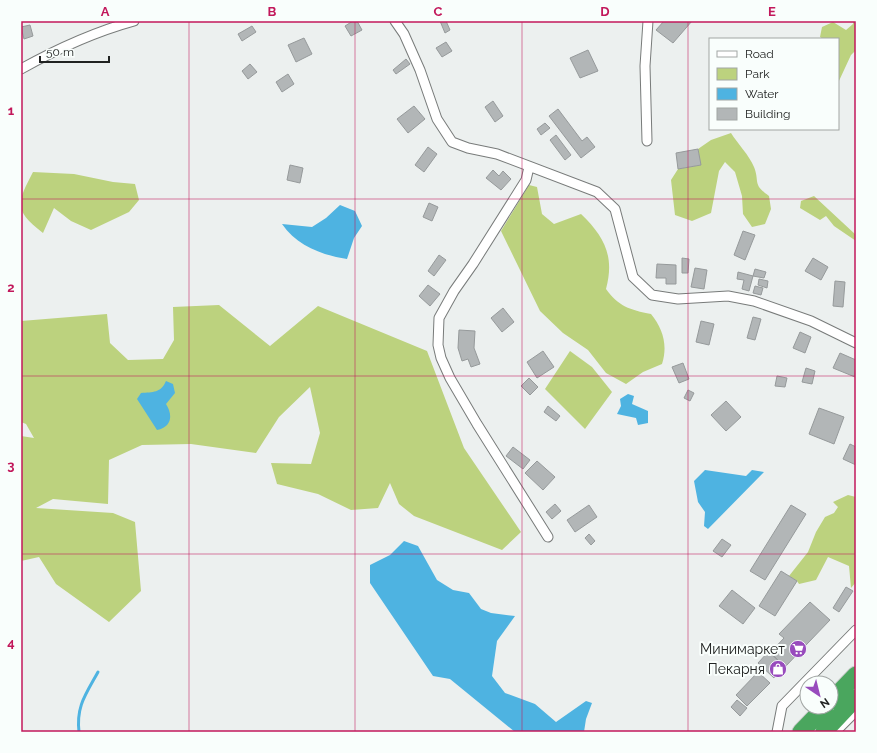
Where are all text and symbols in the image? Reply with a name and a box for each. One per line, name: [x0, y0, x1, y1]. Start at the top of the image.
text: A: [101, 4, 110, 19]
text: B: [268, 4, 277, 19]
text: C: [434, 4, 443, 19]
text: D: [600, 4, 610, 19]
text: E: [768, 4, 776, 19]
scale bar: [40, 38, 109, 64]
legend: [709, 38, 839, 130]
text: 50 m: [46, 45, 74, 59]
text: Road: [745, 47, 774, 61]
text: Park: [745, 67, 770, 81]
text: Water: [745, 87, 779, 101]
text: 1: [8, 103, 15, 118]
text: Building: [745, 107, 791, 121]
text: 2: [7, 280, 15, 295]
text: 3: [7, 458, 15, 473]
text: 4: [7, 635, 15, 650]
supermarket icon: Минимаркет: [788, 639, 808, 659]
place label: Минимаркет: [700, 641, 785, 657]
shop icon: Пекарня: [768, 659, 788, 679]
place label: Пекарня: [708, 661, 765, 677]
north arrow: [799, 675, 839, 715]
text: N: [817, 695, 832, 711]

